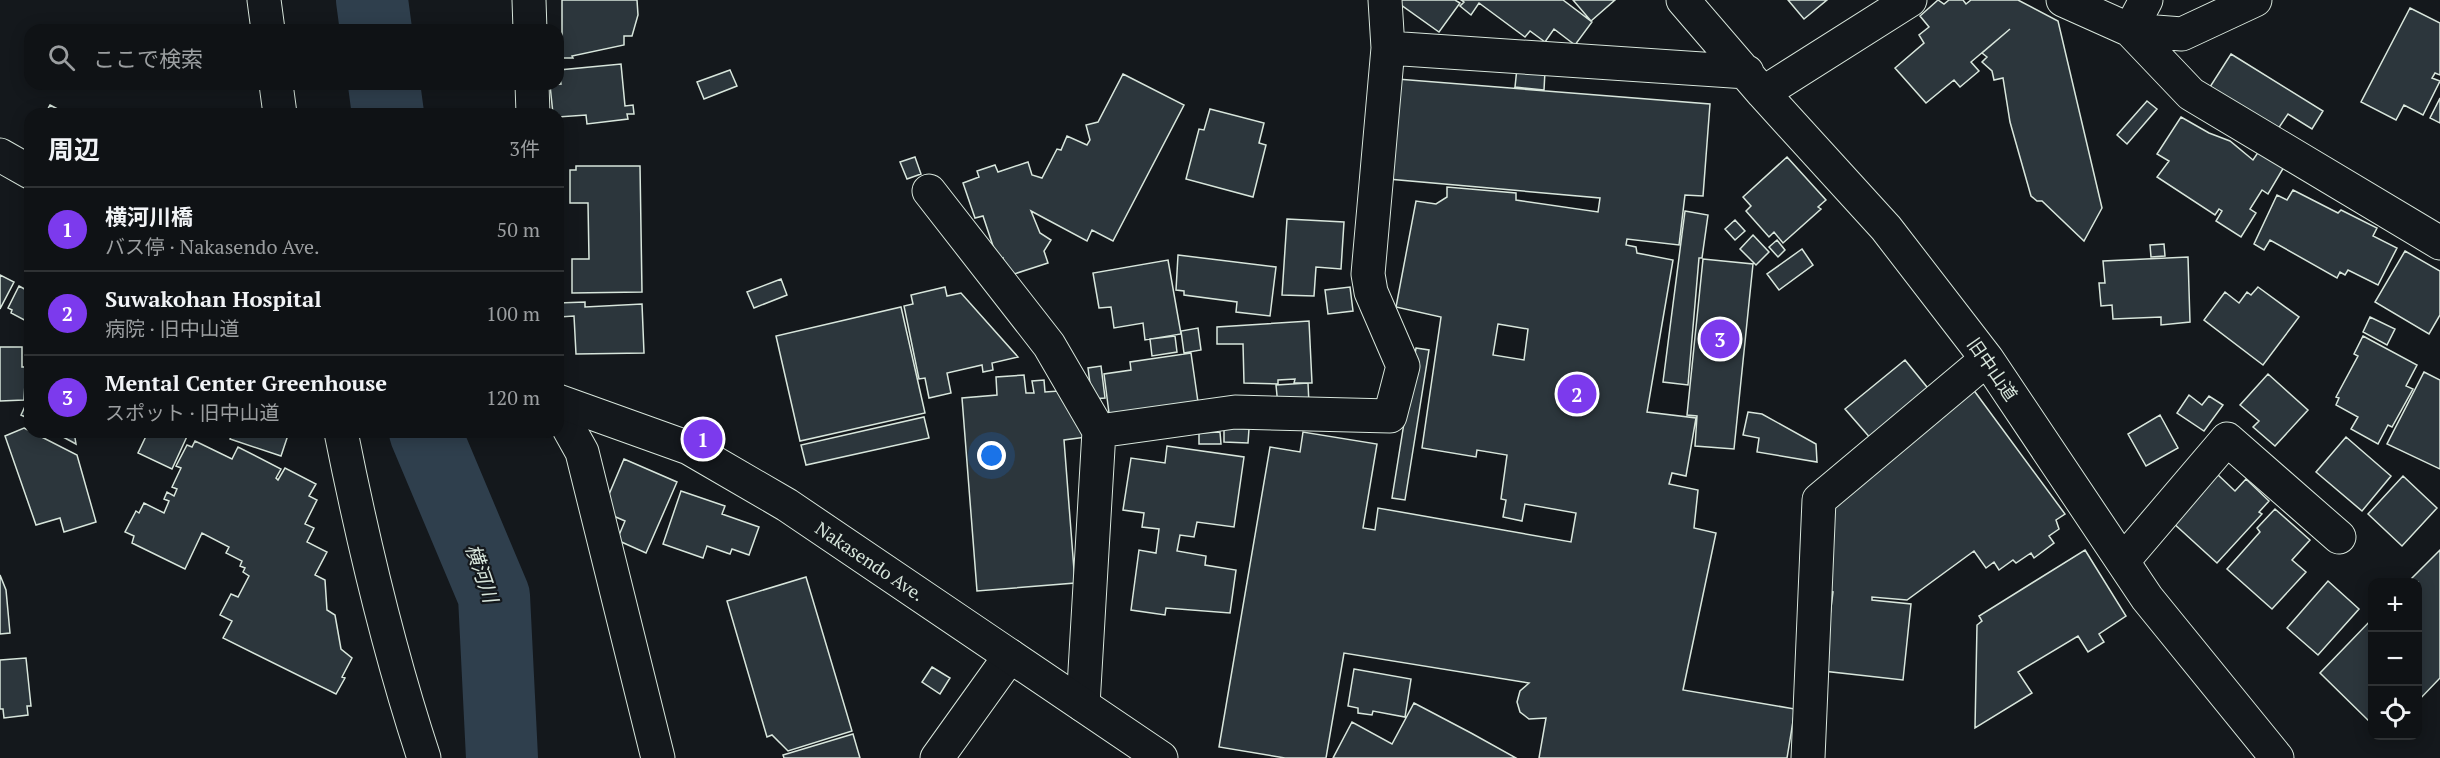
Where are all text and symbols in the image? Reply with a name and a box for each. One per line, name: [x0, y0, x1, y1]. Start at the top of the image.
search box: [24, 24, 564, 90]
icon: search: [45, 41, 78, 74]
text: ここで検索: [93, 44, 203, 73]
text: 周辺: [48, 132, 100, 166]
text: 3件: [509, 135, 540, 162]
text: 横河川橋: [105, 202, 193, 231]
text: 1: [62, 216, 73, 243]
text: 50 m: [497, 216, 540, 243]
text: バス停 · Nakasendo Ave.: [105, 233, 320, 260]
text: Suwakohan Hospital: [105, 284, 321, 313]
text: 2: [62, 300, 73, 327]
text: 100 m: [486, 300, 540, 327]
text: 病院 · 旧中山道: [105, 315, 240, 342]
pin: 3: [1700, 316, 1740, 362]
street label: 旧中山道: [1963, 333, 2023, 405]
text: Mental Center Greenhouse: [105, 368, 387, 397]
pin: 2: [1558, 372, 1596, 416]
text: 3: [62, 384, 73, 411]
text: 120 m: [486, 384, 540, 411]
text: スポット · 旧中山道: [105, 399, 280, 426]
pin: 1: [684, 416, 722, 462]
your location: [977, 441, 1006, 470]
street label: Nakasendo Ave.: [811, 516, 929, 606]
water label: 横河川: [459, 540, 505, 608]
map controls: [2368, 578, 2422, 740]
button: +: [2368, 578, 2422, 632]
button: −: [2368, 632, 2422, 686]
button: locate: [2368, 686, 2422, 740]

